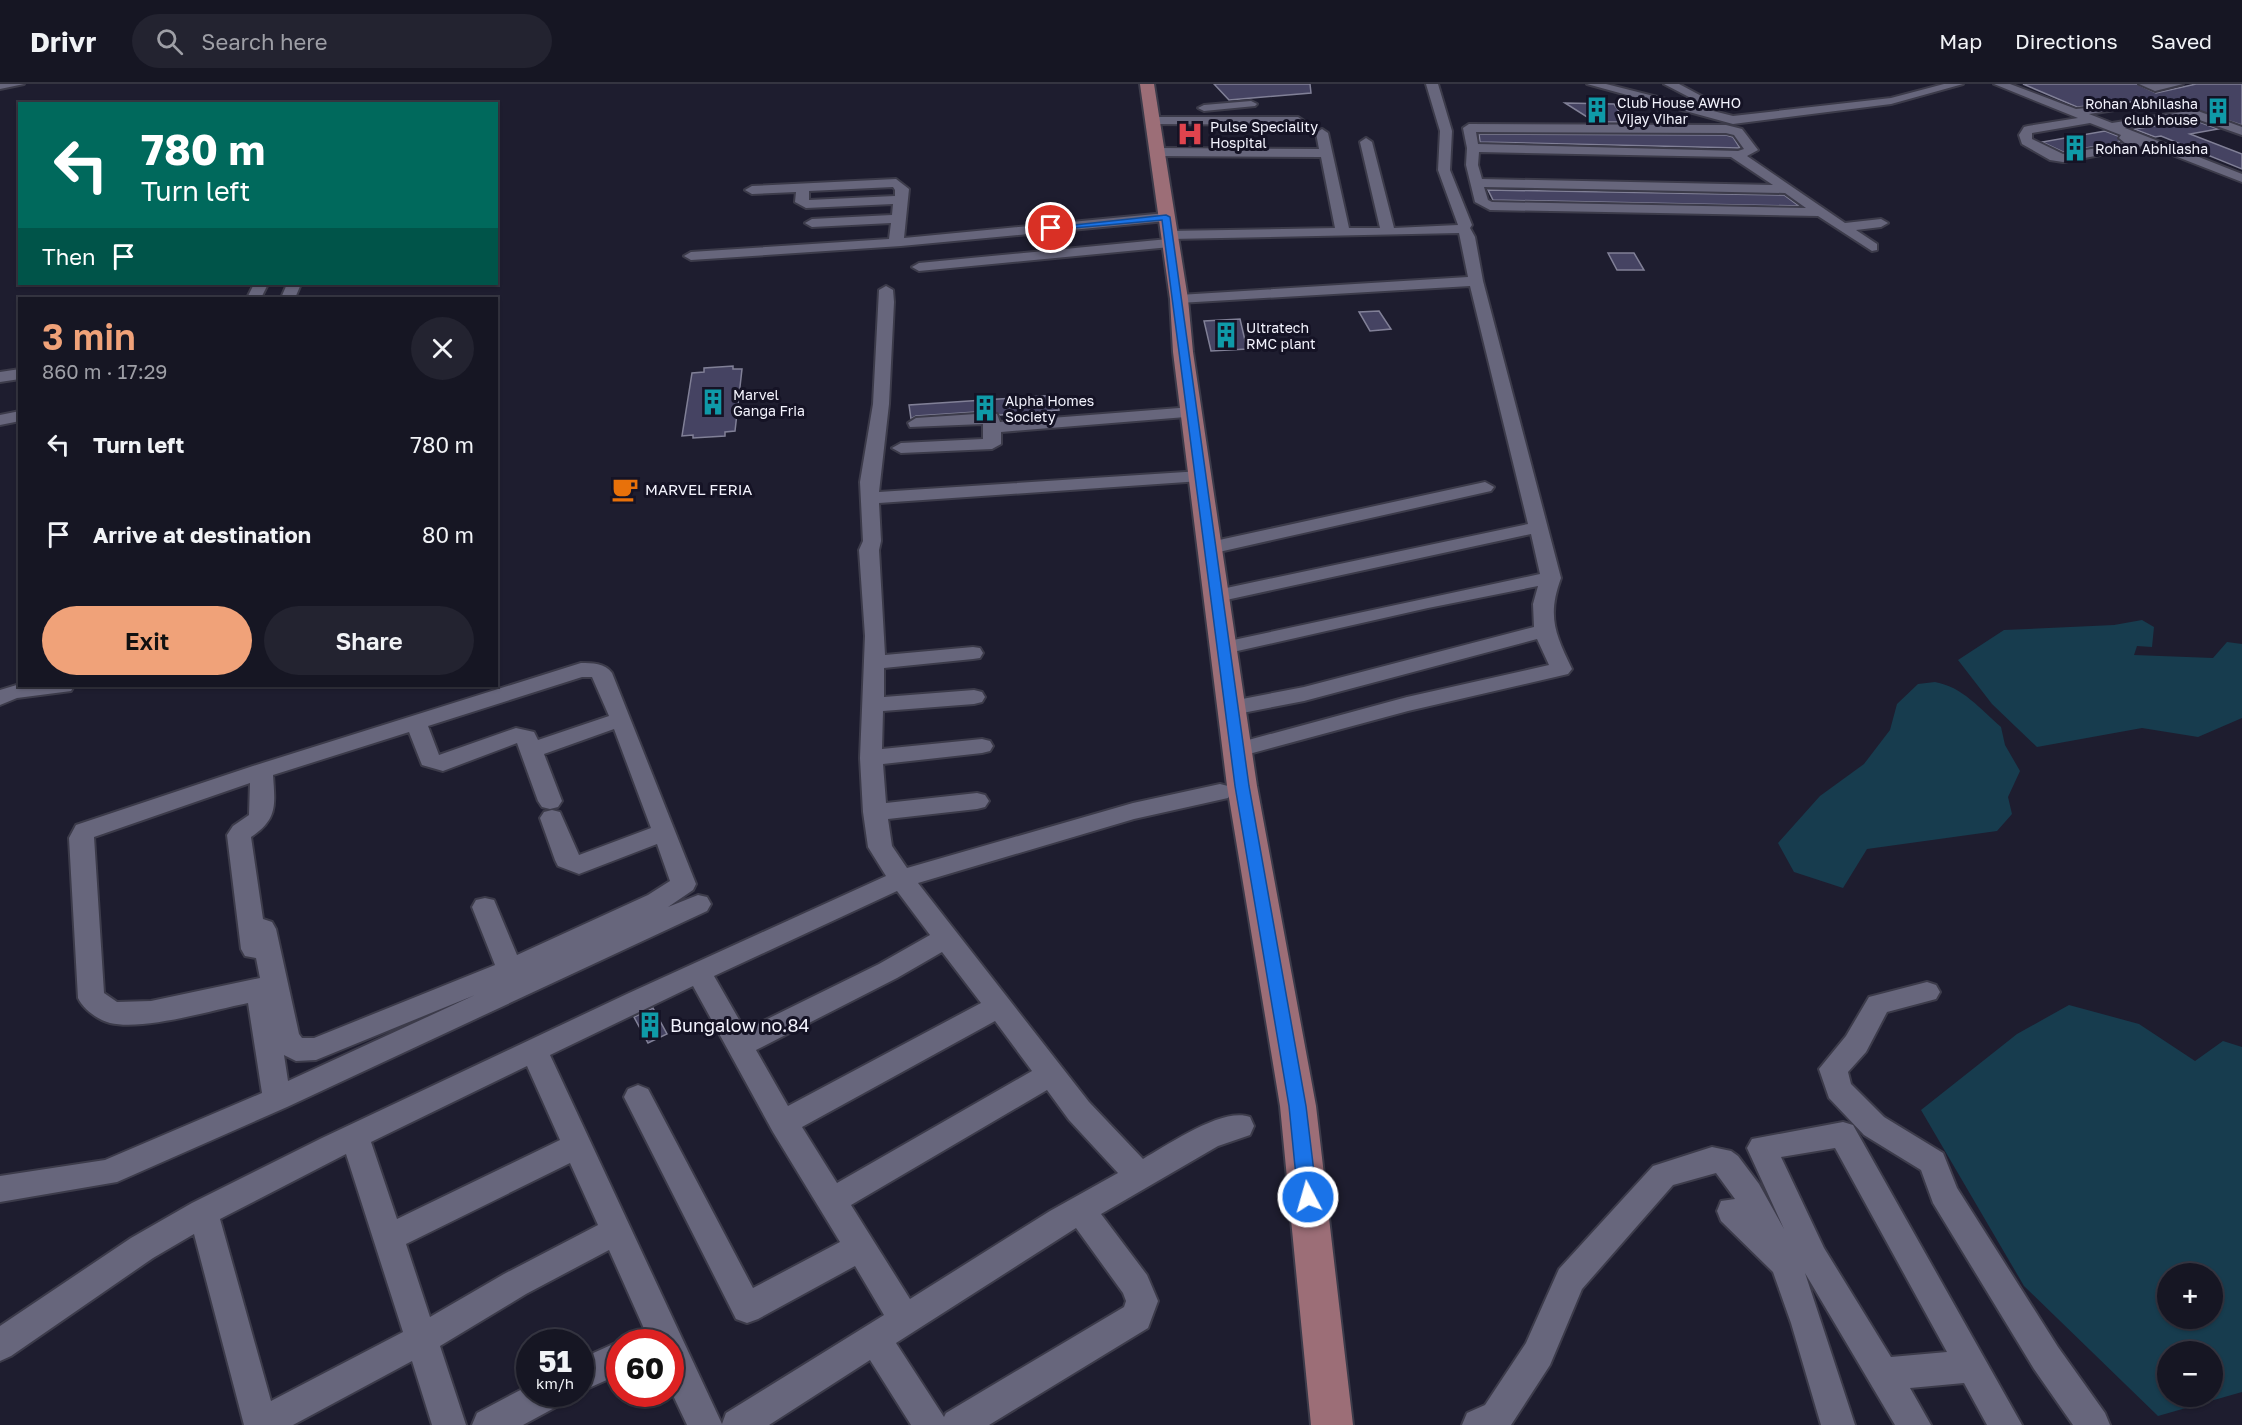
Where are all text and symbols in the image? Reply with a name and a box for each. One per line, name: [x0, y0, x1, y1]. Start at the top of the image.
search box: [132, 14, 552, 68]
text: Drivr: [30, 25, 96, 58]
icon: search: [153, 25, 186, 58]
text: Search here: [201, 28, 327, 55]
text: Map: [1939, 28, 1982, 54]
text: Directions: [2015, 28, 2118, 54]
text: Saved: [2151, 28, 2212, 54]
place label: Club House AWHO Vijay Vihar: [1617, 94, 1741, 127]
building icon: Club House AWHO Vijay Vihar: [1582, 95, 1612, 125]
place label: Rohan Abhilasha club house: [2085, 95, 2198, 128]
building icon: Rohan Abhilasha club house: [2203, 96, 2233, 126]
place label: Pulse Speciality Hospital: [1210, 118, 1318, 151]
hospital icon: Pulse Speciality Hospital: [1175, 119, 1205, 149]
text: 780 m: [141, 124, 265, 174]
icon: left: [42, 126, 120, 204]
building icon: Rohan Abhilasha: [2060, 133, 2090, 163]
place label: Rohan Abhilasha: [2095, 140, 2208, 157]
text: Turn left: [141, 175, 250, 207]
pin: [1025, 202, 1076, 253]
icon: arrive: [1034, 211, 1067, 244]
icon: arrive: [107, 240, 140, 273]
text: Then: [42, 243, 95, 270]
text: 3 min: [42, 315, 136, 358]
button: close: [411, 317, 474, 380]
place label: Ultratech RMC plant: [1246, 319, 1316, 352]
building icon: Ultratech RMC plant: [1211, 320, 1241, 350]
text: 860 m · 17:29: [42, 359, 167, 383]
place label: Marvel Ganga Fria: [733, 386, 805, 419]
building icon: Marvel Ganga Fria: [698, 387, 728, 417]
place label: Alpha Homes Society: [1005, 392, 1094, 425]
building icon: Alpha Homes Society: [970, 393, 1000, 423]
icon: left: [42, 428, 75, 461]
text: Turn left: [93, 431, 184, 458]
text: 780 m: [410, 431, 474, 458]
cafe icon: MARVEL FERIA: [610, 474, 640, 504]
place label: MARVEL FERIA: [645, 480, 752, 498]
icon: arrive: [42, 518, 75, 551]
text: Arrive at destination: [93, 521, 311, 548]
text: 80 m: [422, 521, 474, 548]
button: Exit: [42, 606, 252, 675]
button: Share: [264, 606, 474, 675]
building icon: Bungalow no.84: [635, 1010, 665, 1040]
place label: Bungalow no.84: [670, 1014, 809, 1036]
position arrow: [1276, 1165, 1340, 1229]
map controls: [2157, 1263, 2223, 1407]
button: +: [2157, 1263, 2223, 1329]
speed limit sign: 60: [606, 1329, 684, 1407]
button: −: [2157, 1341, 2223, 1407]
text: 51: [538, 1343, 572, 1379]
text: km/h: [536, 1374, 574, 1392]

